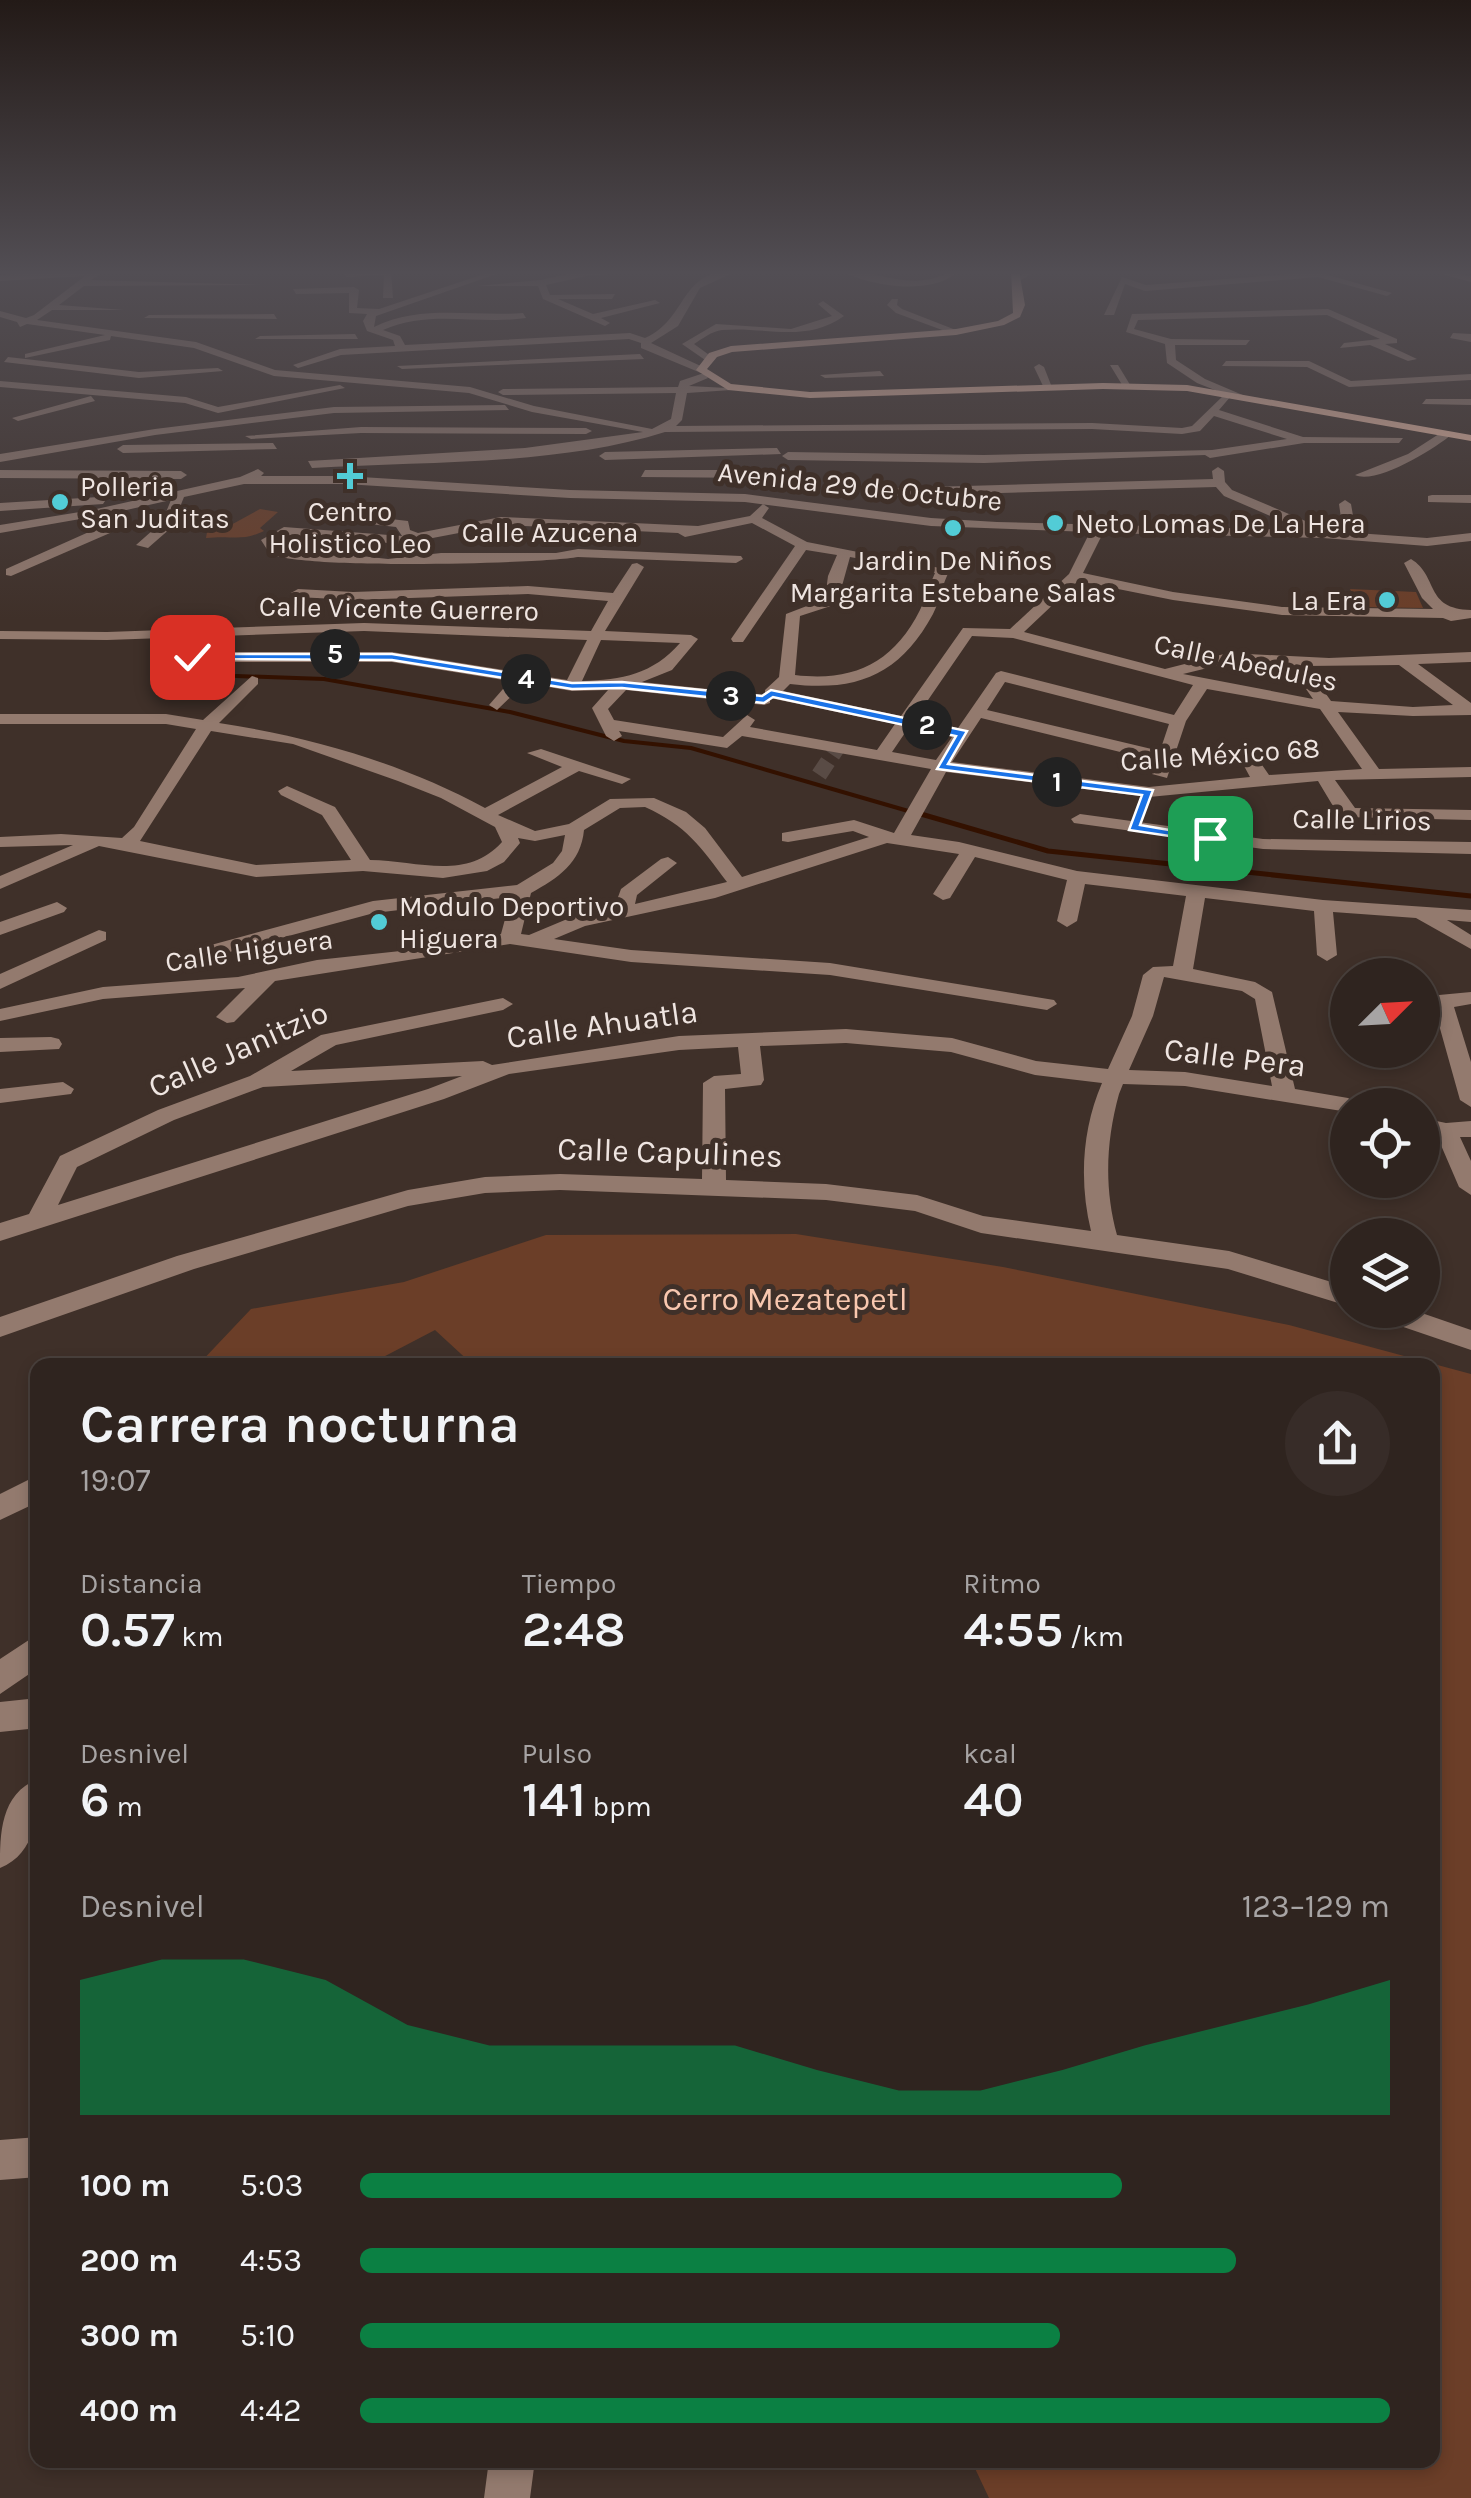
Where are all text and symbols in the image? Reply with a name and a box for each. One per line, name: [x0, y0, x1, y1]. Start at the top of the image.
street label: Avenida 29 de Octubre: [716, 455, 1004, 518]
marker: Centro Holistico Leo: [337, 463, 363, 489]
place label: Polleria San Juditas: [80, 470, 230, 535]
marker: Polleria San Juditas: [49, 491, 71, 513]
place label: Centro Holistico Leo: [269, 495, 431, 560]
place label: Neto Lomas De La Hera: [1075, 507, 1366, 540]
marker: Neto Lomas De La Hera: [1044, 512, 1066, 534]
street label: Calle Azucena: [462, 516, 638, 549]
marker: Jardin De Niños Margarita Estebane Salas: [942, 517, 964, 539]
place label: Jardin De Niños Margarita Estebane Salas: [790, 544, 1116, 609]
place label: La Era: [1291, 584, 1367, 617]
marker: La Era: [1376, 589, 1398, 611]
street label: Calle Vicente Guerrero: [259, 590, 539, 627]
pin: [150, 615, 235, 700]
street label: Calle Abedules: [1151, 627, 1341, 698]
pin: 5: [310, 629, 360, 679]
icon: check: [165, 630, 220, 685]
text: 5: [327, 637, 343, 670]
pin: 4: [501, 654, 551, 704]
text: 4: [518, 662, 534, 695]
pin: 3: [706, 671, 756, 721]
text: 3: [722, 679, 740, 712]
pin: 2: [902, 700, 952, 750]
text: 2: [919, 708, 935, 741]
street label: Calle México 68: [1119, 731, 1321, 778]
pin: 1: [1032, 757, 1082, 807]
text: 1: [1052, 765, 1062, 798]
pin: [1168, 796, 1253, 881]
street label: Calle Lirios: [1292, 802, 1432, 837]
icon: arrive: [1183, 811, 1238, 866]
place label: Modulo Deportivo Higuera: [399, 890, 624, 955]
marker: Modulo Deportivo Higuera: [368, 911, 390, 933]
street label: Calle Higuera: [163, 922, 335, 979]
north arrow: [1330, 958, 1440, 1068]
map controls: [1330, 958, 1440, 1328]
street label: Calle Janitzio: [143, 993, 334, 1106]
street label: Calle Ahuatla: [504, 993, 700, 1056]
street label: Calle Pera: [1162, 1030, 1308, 1085]
button: locate: [1330, 1088, 1440, 1198]
street label: Calle Capulines: [557, 1130, 783, 1175]
button: layers: [1330, 1218, 1440, 1328]
park label: Cerro Mezatepetl: [662, 1281, 908, 1318]
button: share: [1285, 1391, 1390, 1496]
text: Carrera nocturna: [80, 1392, 520, 1456]
text: 19:07: [80, 1462, 151, 1499]
text: Distancia: [80, 1567, 203, 1600]
text: Tiempo: [522, 1567, 616, 1600]
text: Ritmo: [963, 1567, 1041, 1600]
text: 0.57: [80, 1600, 175, 1659]
text: 2:48: [522, 1600, 626, 1659]
text: 4:55: [963, 1600, 1063, 1659]
text: km: [175, 1620, 223, 1653]
text: /km: [1063, 1620, 1124, 1653]
text: Desnivel: [80, 1737, 189, 1770]
text: Pulso: [522, 1737, 592, 1770]
text: kcal: [963, 1737, 1017, 1770]
text: 6: [80, 1770, 110, 1829]
text: 141: [522, 1770, 586, 1829]
text: 40: [963, 1770, 1024, 1829]
text: m: [110, 1790, 143, 1823]
text: bpm: [586, 1790, 652, 1823]
text: Desnivel: [80, 1888, 205, 1925]
text: 123–129 m: [1242, 1888, 1390, 1925]
text: 100 m: [80, 2167, 170, 2204]
text: 5:03: [240, 2167, 303, 2204]
text: 200 m: [80, 2242, 178, 2279]
text: 4:53: [240, 2242, 302, 2279]
text: 300 m: [80, 2317, 179, 2354]
text: 5:10: [240, 2317, 295, 2354]
text: 400 m: [80, 2392, 178, 2429]
text: 4:42: [240, 2392, 302, 2429]

